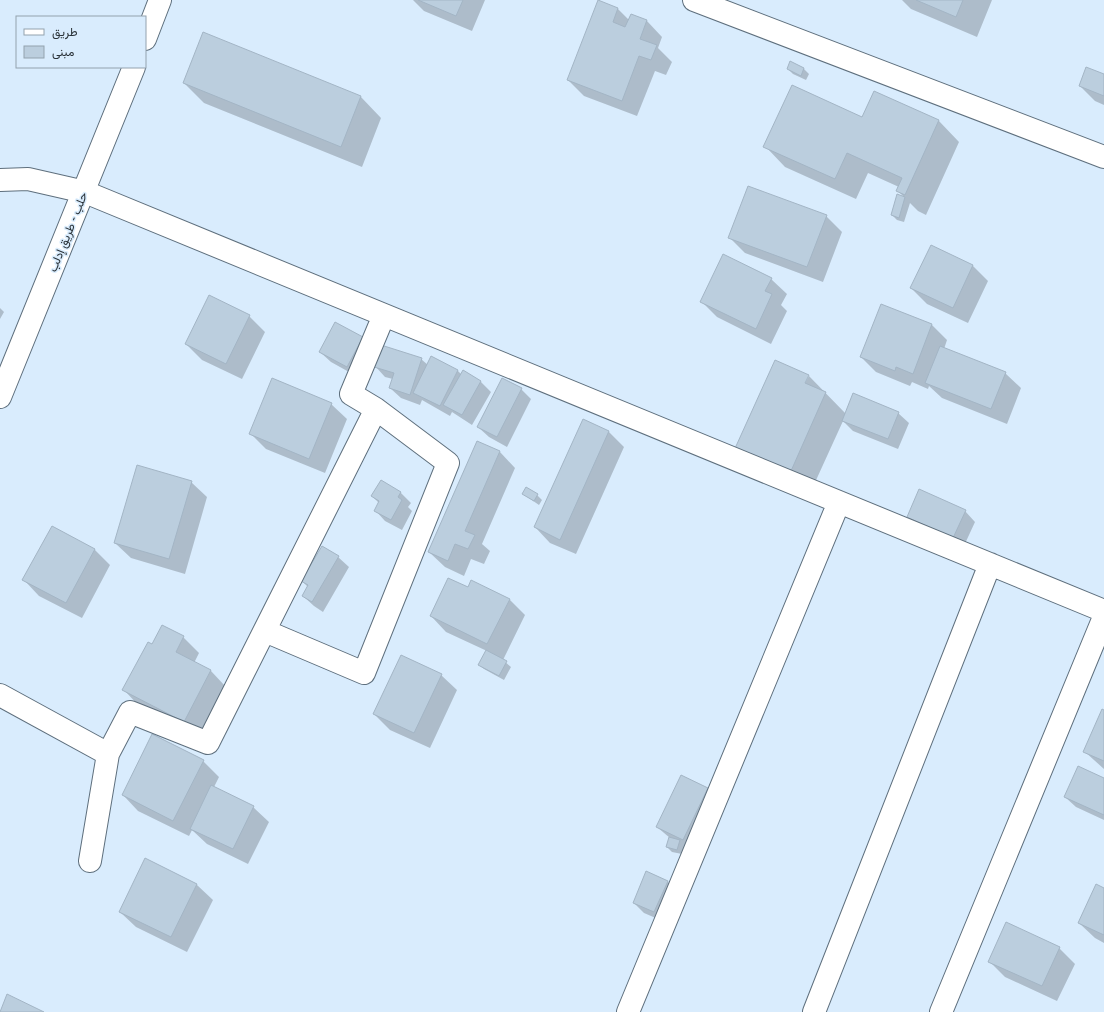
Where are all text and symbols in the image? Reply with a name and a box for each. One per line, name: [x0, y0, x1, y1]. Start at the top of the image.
legend: [16, 16, 146, 68]
text: طريق: [52, 25, 78, 41]
text: مبنى: [52, 45, 74, 61]
street label: حلب - طريق إدلب: [46, 190, 92, 275]

